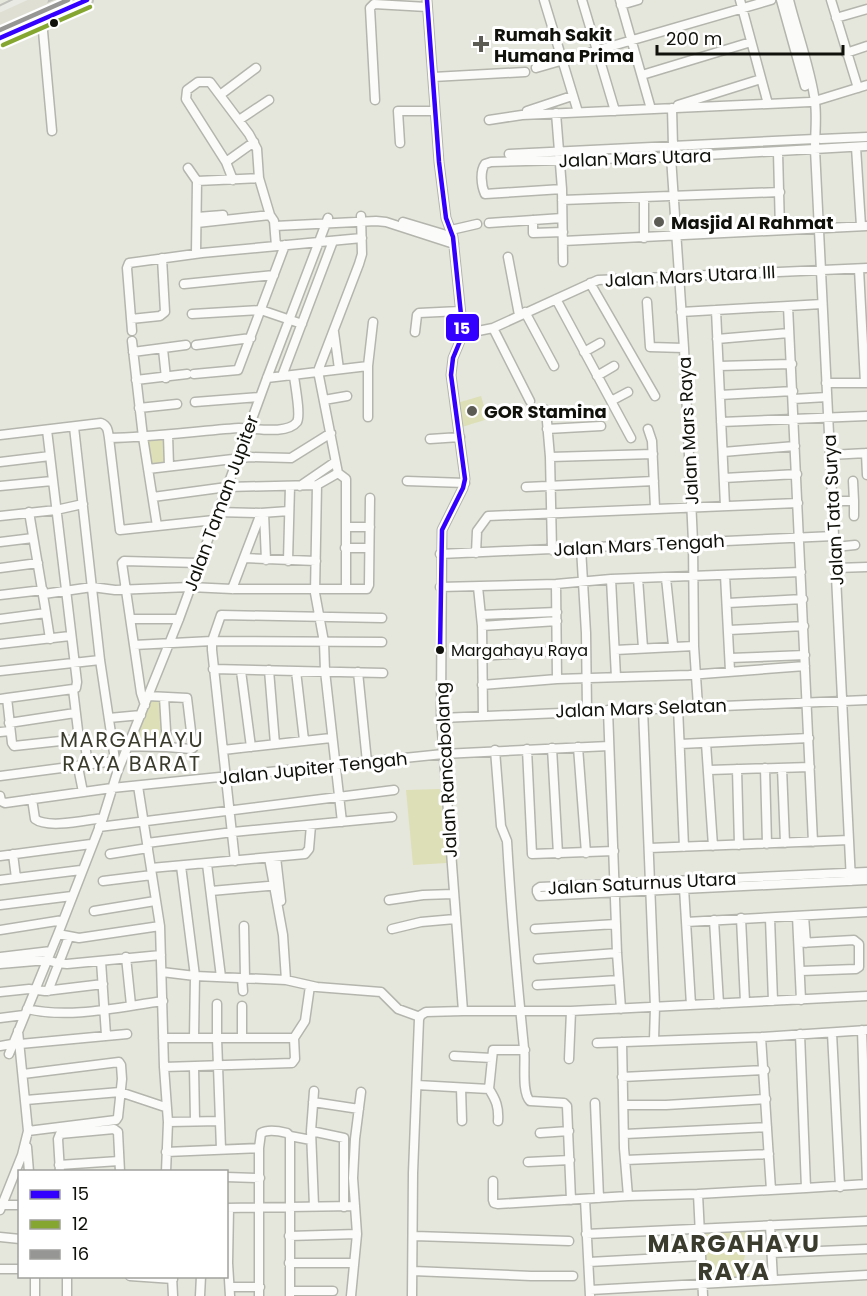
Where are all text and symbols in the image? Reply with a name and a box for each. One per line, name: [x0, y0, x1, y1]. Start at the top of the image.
unlabelled marker: [48, 17, 60, 29]
scale bar: [657, 18, 843, 56]
place label: Rumah Sakit Humana Prima: [494, 22, 634, 68]
text: 200 m: [666, 26, 722, 51]
marker: Rumah Sakit Humana Prima: [472, 35, 490, 53]
street label: Jalan Mars Utara: [558, 143, 712, 173]
place label: Masjid Al Rahmat: [671, 210, 834, 235]
marker: Masjid Al Rahmat: [652, 215, 666, 229]
street label: Jalan Mars Utara III: [604, 259, 776, 293]
line badge: 15: [445, 313, 480, 342]
text: 15: [454, 317, 470, 340]
street label: Jalan Mars Raya: [672, 356, 704, 506]
place label: GOR Stamina: [484, 399, 607, 424]
marker: GOR Stamina: [465, 404, 479, 418]
street label: Jalan Taman Jupiter: [178, 411, 265, 595]
street label: Jalan Tata Surya: [817, 434, 849, 586]
street label: Jalan Mars Tengah: [553, 528, 725, 562]
place label: Margahayu Raya: [451, 639, 588, 662]
marker: Margahayu Raya: [434, 644, 446, 656]
street label: Jalan Rancabolang: [429, 681, 463, 859]
street label: Jalan Mars Selatan: [555, 693, 727, 723]
district label: MARGAHAYU RAYA BARAT: [60, 725, 204, 778]
street label: Jalan Jupiter Tengah: [217, 746, 409, 790]
street label: Jalan Saturnus Utara: [547, 866, 737, 900]
legend: [18, 1170, 228, 1278]
text: 15: [72, 1181, 89, 1206]
text: 12: [72, 1211, 88, 1236]
district label: MARGAHAYU RAYA: [647, 1227, 821, 1288]
text: 16: [72, 1241, 89, 1266]

